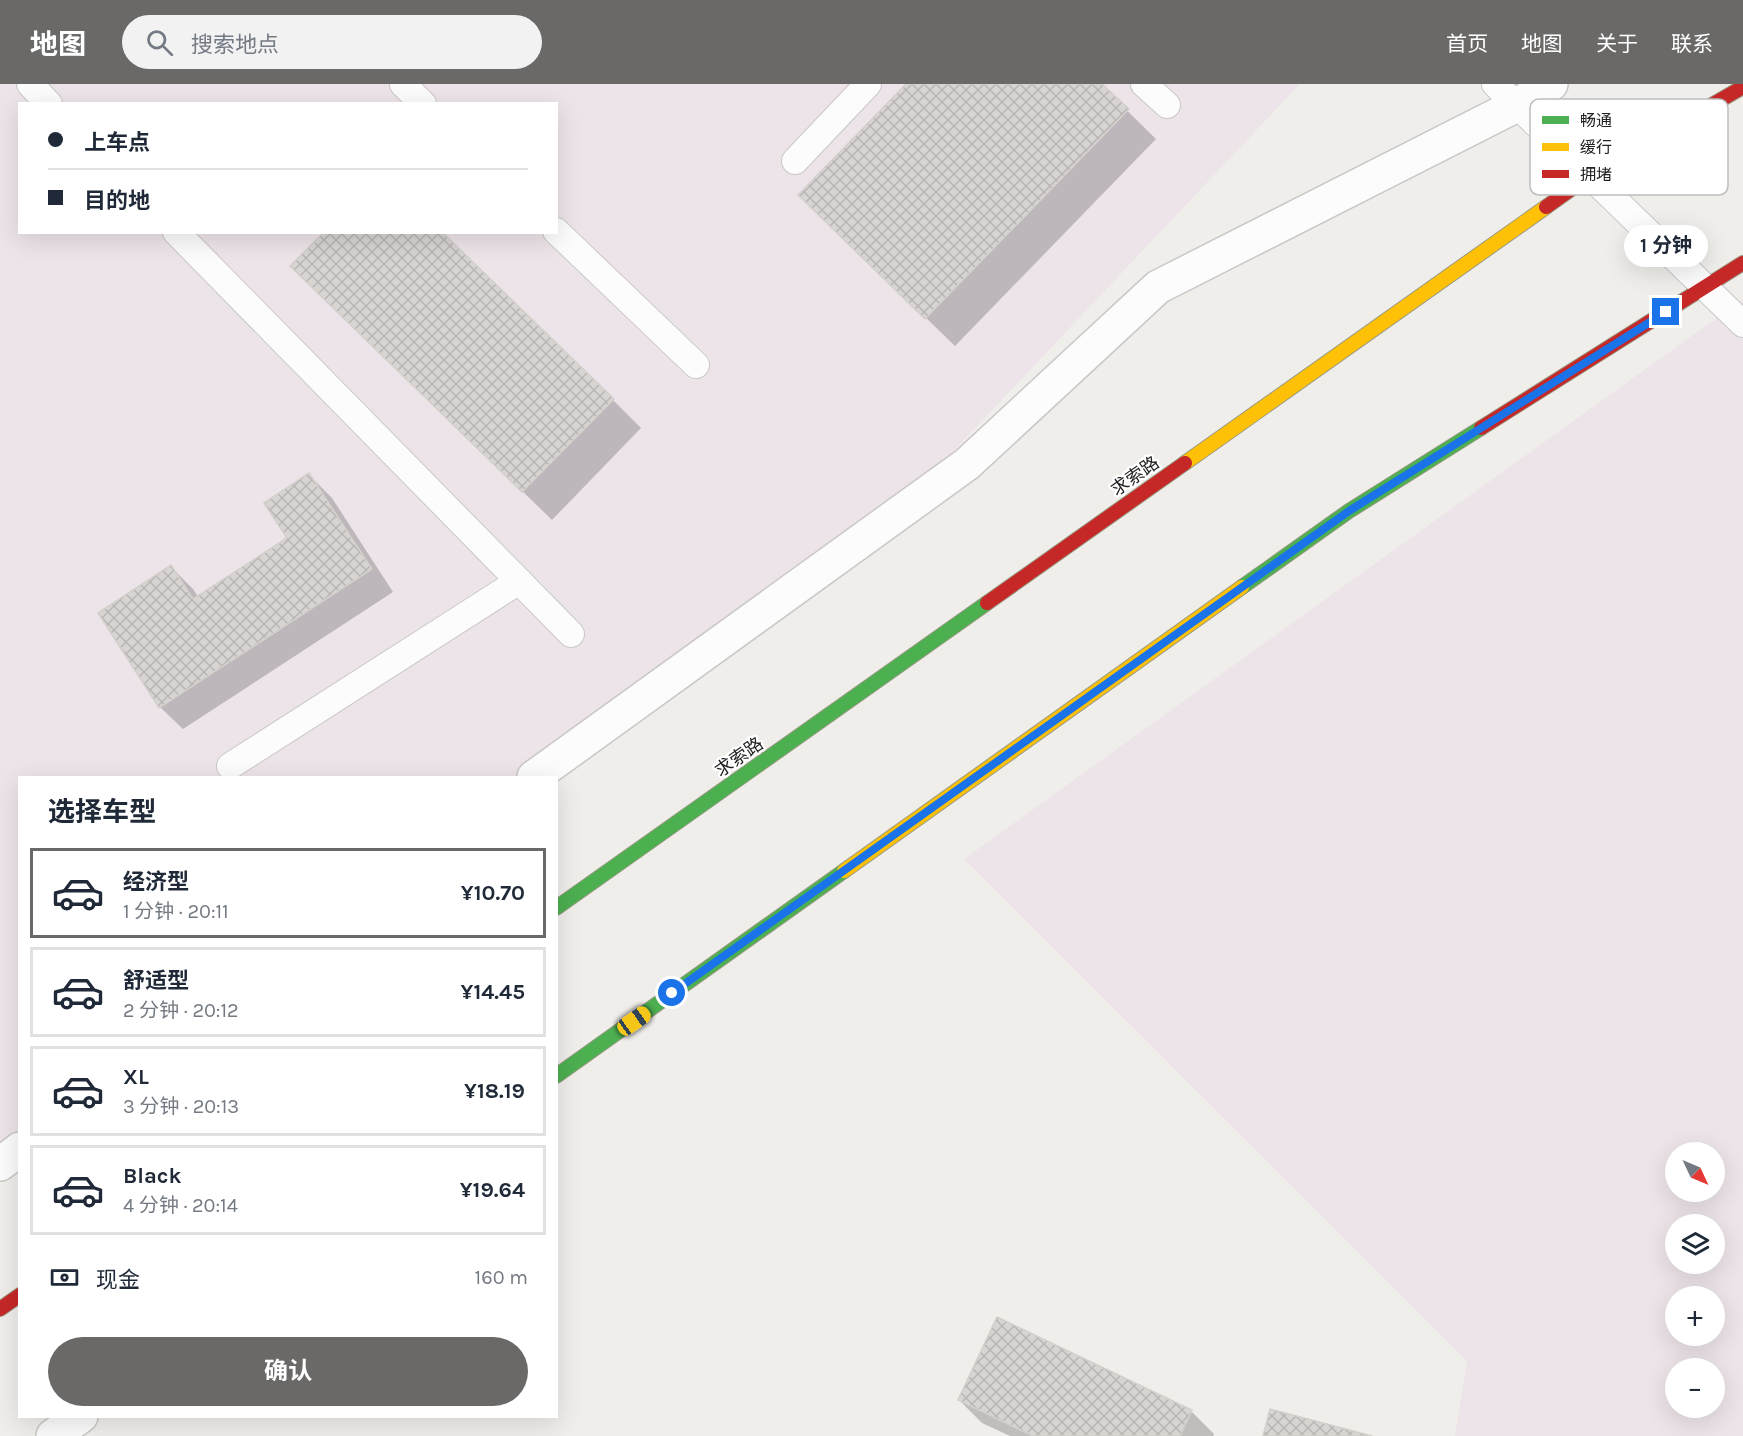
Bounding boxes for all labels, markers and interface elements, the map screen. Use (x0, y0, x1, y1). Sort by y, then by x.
search box (122, 15, 542, 69)
icon: search (143, 26, 176, 59)
text: 地图 (30, 28, 86, 61)
text: 搜索地点 (191, 32, 279, 58)
text: 首页 (1446, 32, 1488, 56)
text: 地图 (1521, 32, 1563, 56)
text: 关于 (1596, 32, 1638, 56)
text: 联系 (1671, 32, 1713, 56)
legend (1530, 99, 1728, 195)
text: 畅通 (1580, 111, 1612, 130)
text: 上车点 (84, 130, 150, 156)
text: 缓行 (1580, 138, 1612, 157)
text: 拥堵 (1580, 165, 1612, 184)
text: 目的地 (84, 188, 150, 214)
callout: 1 分钟 (1624, 225, 1708, 267)
text: 1 分钟 (1640, 234, 1692, 257)
route end (1652, 298, 1679, 325)
street label: 求索路 (1107, 452, 1163, 500)
street label: 求索路 (711, 733, 767, 781)
text: 选择车型 (48, 796, 156, 828)
icon: car (51, 866, 105, 920)
text: 经济型 (123, 869, 189, 895)
text: ¥10.70 (461, 880, 525, 906)
text: 1 分钟 · 20:11 (123, 900, 229, 923)
icon: car (51, 965, 105, 1019)
text: 舒适型 (123, 968, 189, 994)
text: ¥14.45 (461, 979, 525, 1005)
route start (658, 979, 685, 1006)
text: 2 分钟 · 20:12 (123, 999, 239, 1022)
car (614, 1003, 654, 1039)
icon: car (51, 1064, 105, 1118)
text: XL (123, 1064, 149, 1090)
text: ¥18.19 (464, 1078, 525, 1104)
text: 3 分钟 · 20:13 (123, 1095, 239, 1118)
north arrow (1665, 1142, 1725, 1202)
map controls (1665, 1142, 1725, 1418)
icon: car (51, 1163, 105, 1217)
text: Black (123, 1163, 182, 1189)
text: ¥19.64 (460, 1177, 525, 1203)
text: 4 分钟 · 20:14 (123, 1194, 238, 1217)
button: layers (1665, 1214, 1725, 1274)
icon: cash (48, 1261, 81, 1294)
text: 160 m (475, 1266, 528, 1289)
text: 现金 (96, 1267, 140, 1293)
button: + (1665, 1286, 1725, 1346)
button: 确认 (48, 1337, 528, 1406)
button: − (1665, 1358, 1725, 1418)

